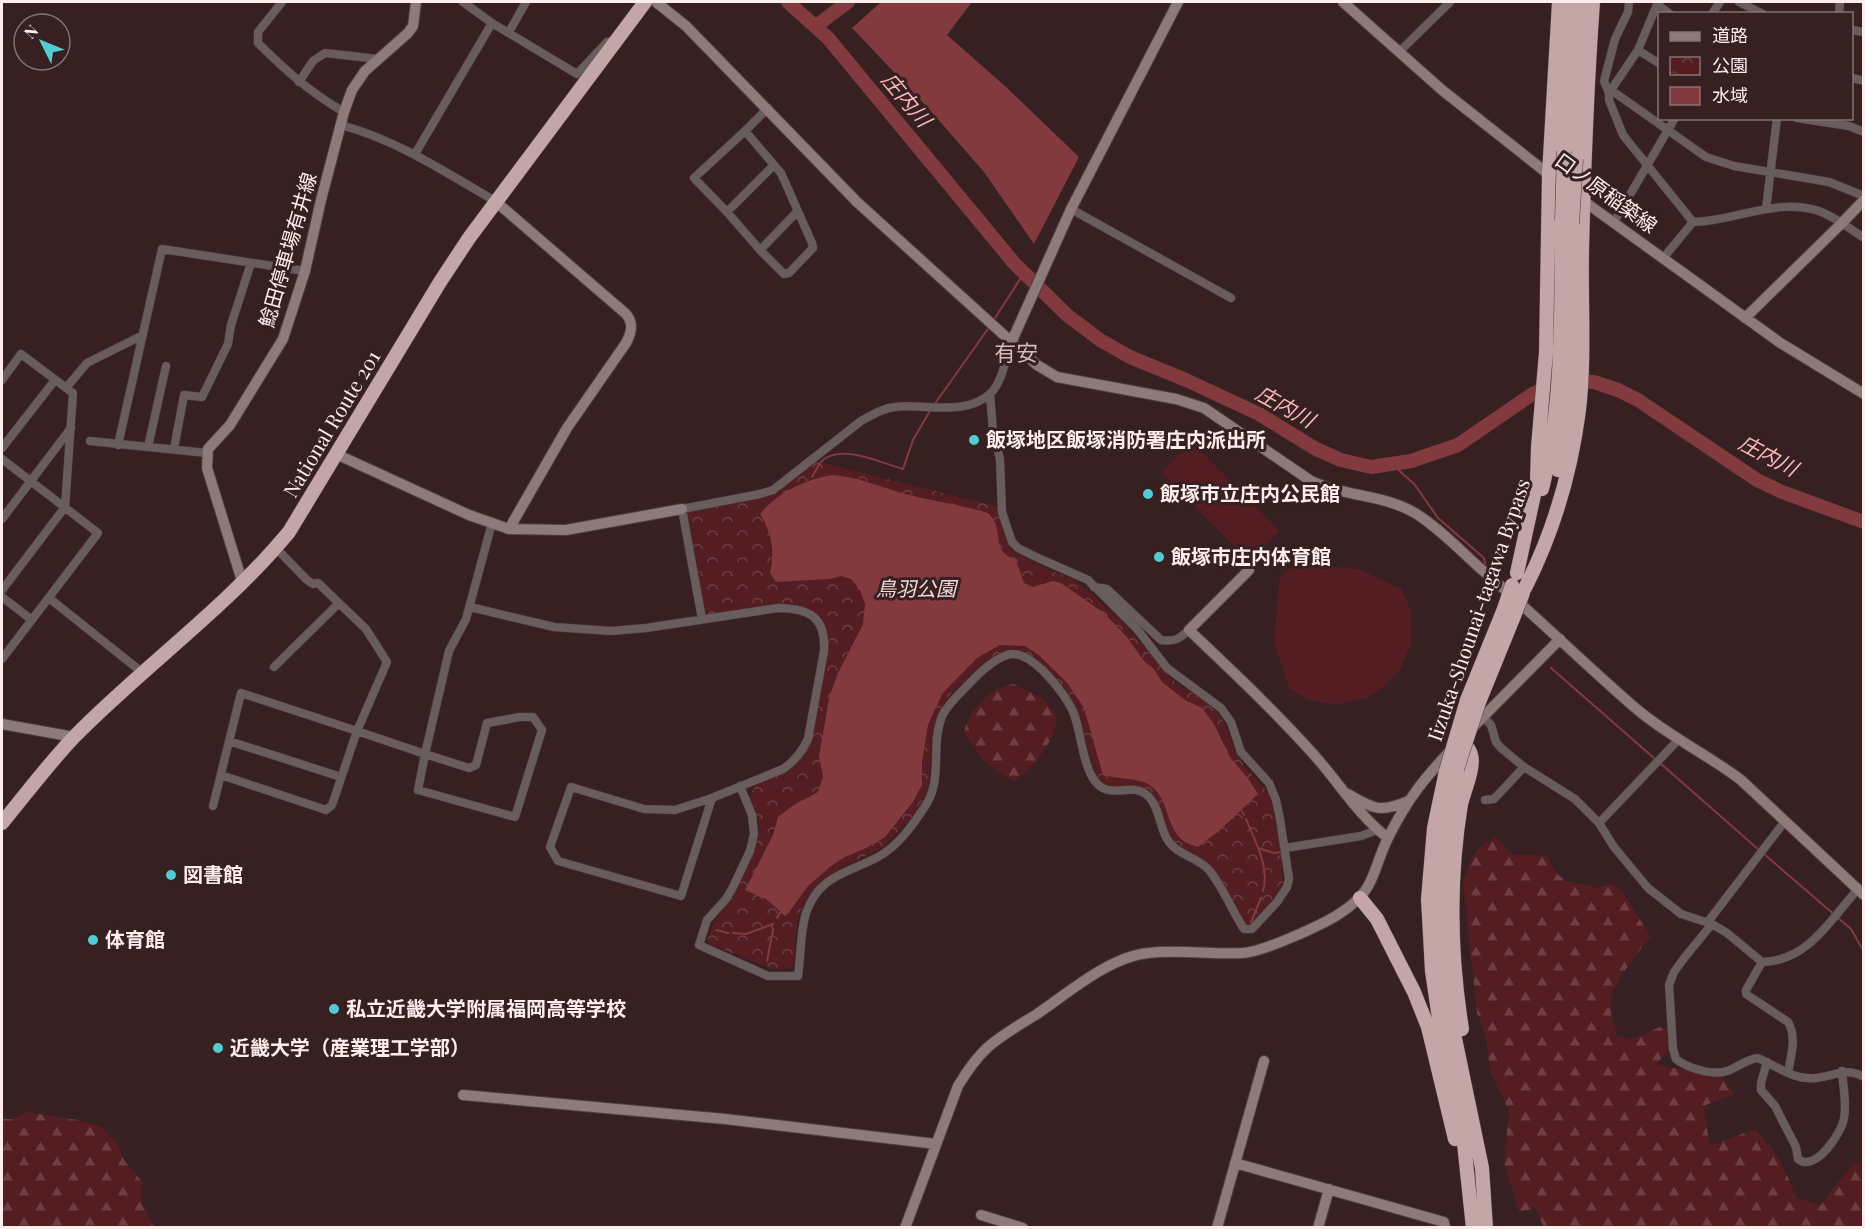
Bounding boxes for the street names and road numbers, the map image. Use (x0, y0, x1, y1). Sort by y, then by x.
street label: 口ノ原稲築線 (1550, 146, 1663, 238)
street label: 鯰田停車場有井線 (252, 169, 322, 330)
street label: National Route 201 (276, 345, 385, 502)
street label: Iizuka-Shounai-tagawa Bypass (1420, 475, 1535, 744)

